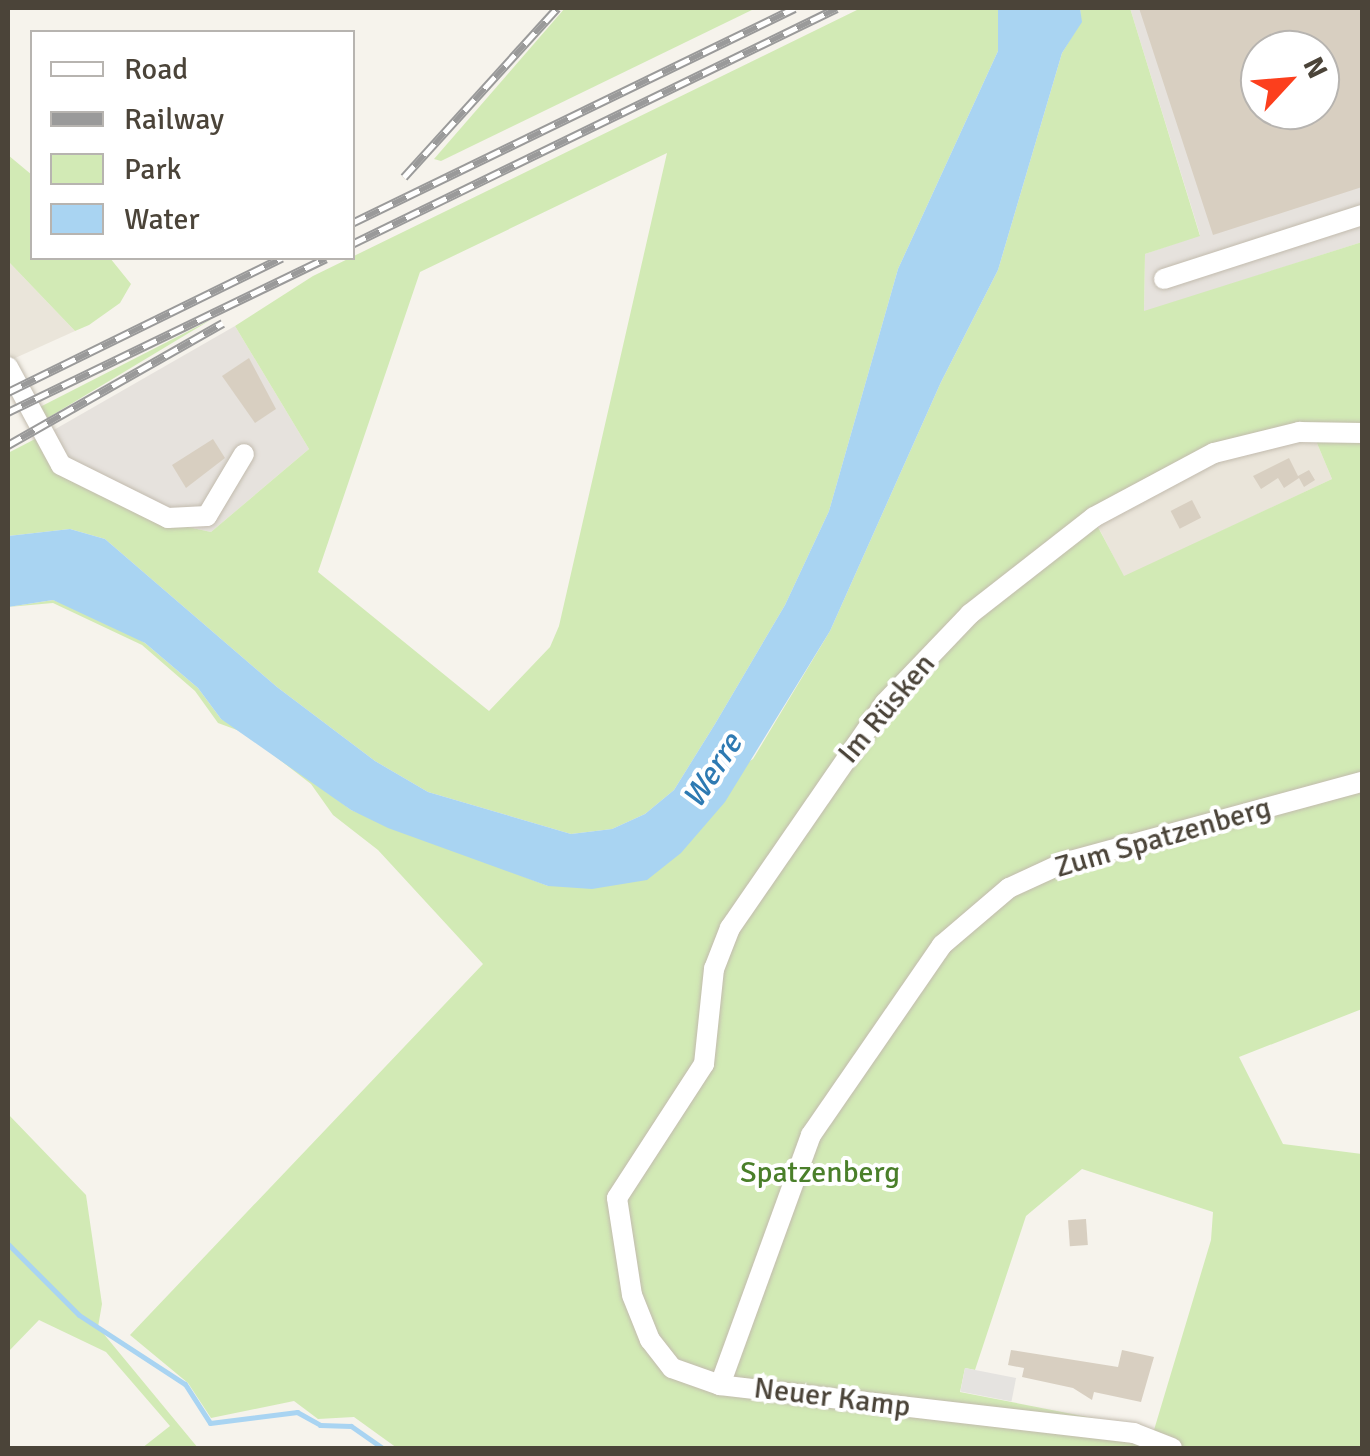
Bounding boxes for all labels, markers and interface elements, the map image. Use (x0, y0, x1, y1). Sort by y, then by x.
legend (30, 30, 355, 260)
north arrow (1240, 30, 1340, 130)
text: Road (124, 51, 188, 88)
text: N (1296, 52, 1335, 84)
text: Railway (124, 101, 224, 138)
text: Park (124, 151, 182, 188)
text: Water (124, 201, 200, 238)
street label: Im Rüsken (831, 647, 943, 771)
water label: Werre (675, 727, 751, 815)
street label: Zum Spatzenberg (1051, 790, 1275, 886)
park label: Spatzenberg (740, 1155, 900, 1191)
street label: Neuer Kamp (752, 1371, 912, 1425)

